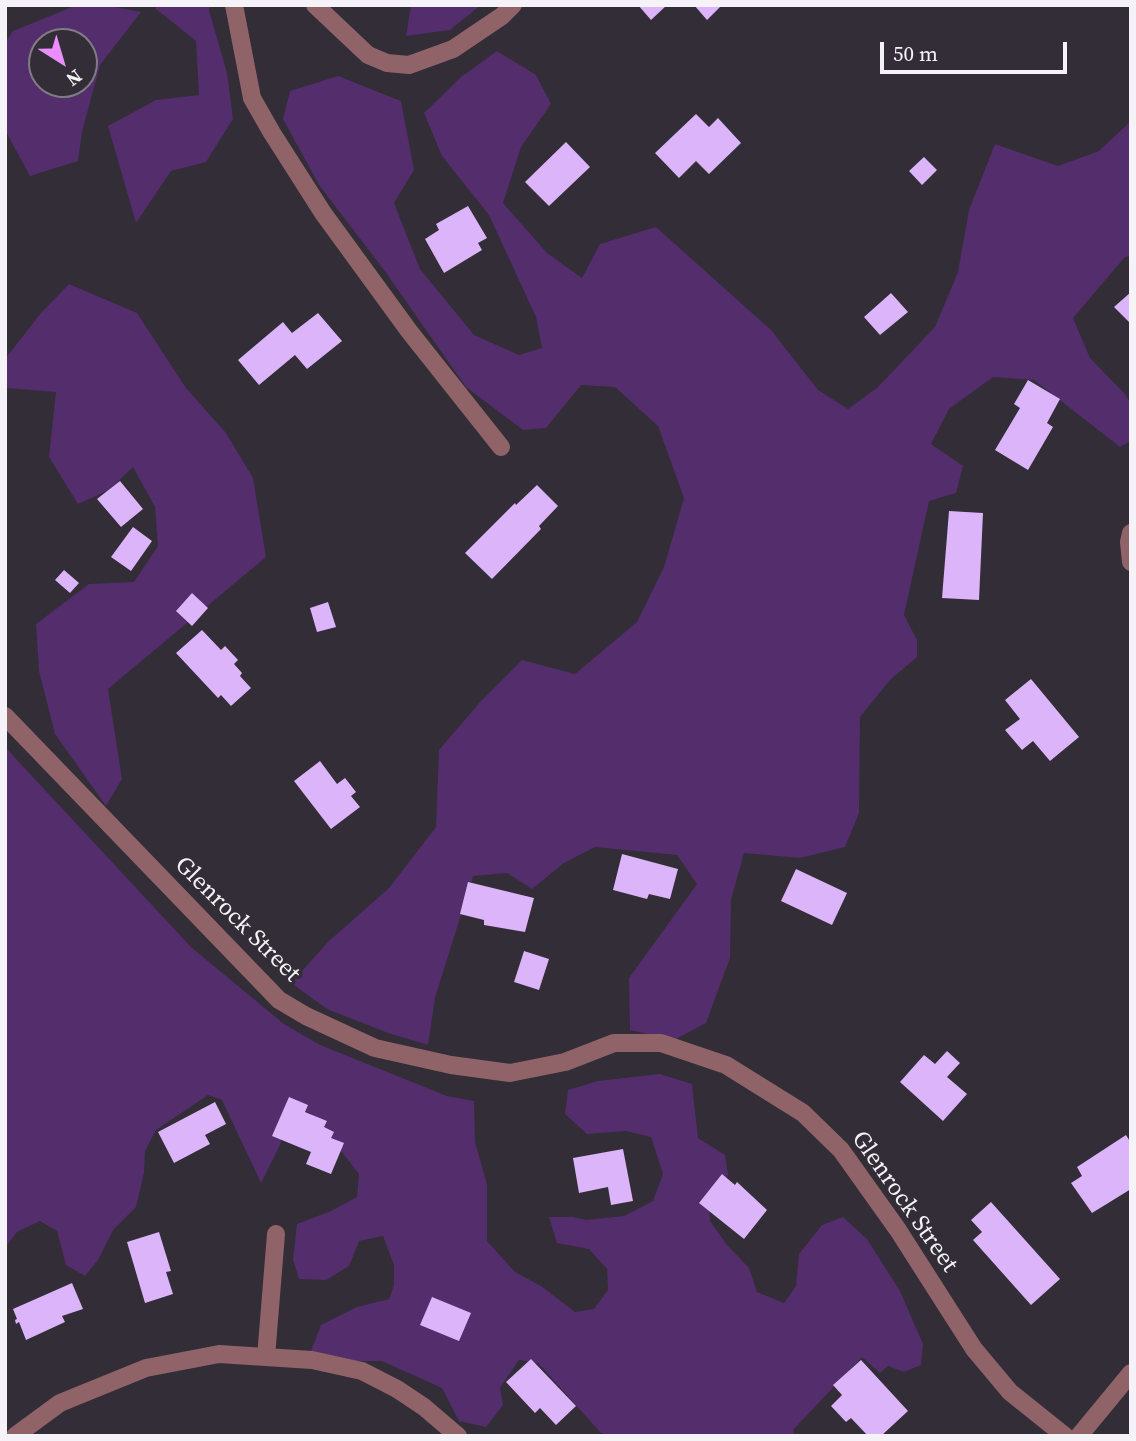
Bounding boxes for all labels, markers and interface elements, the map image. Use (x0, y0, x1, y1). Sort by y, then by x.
north arrow (28, 28, 98, 98)
scale bar (884, 28, 1071, 72)
text: 50 m (893, 39, 938, 68)
text: N (61, 64, 88, 93)
street label: Glenrock Street (168, 851, 306, 989)
street label: Glenrock Street (845, 1126, 963, 1278)

